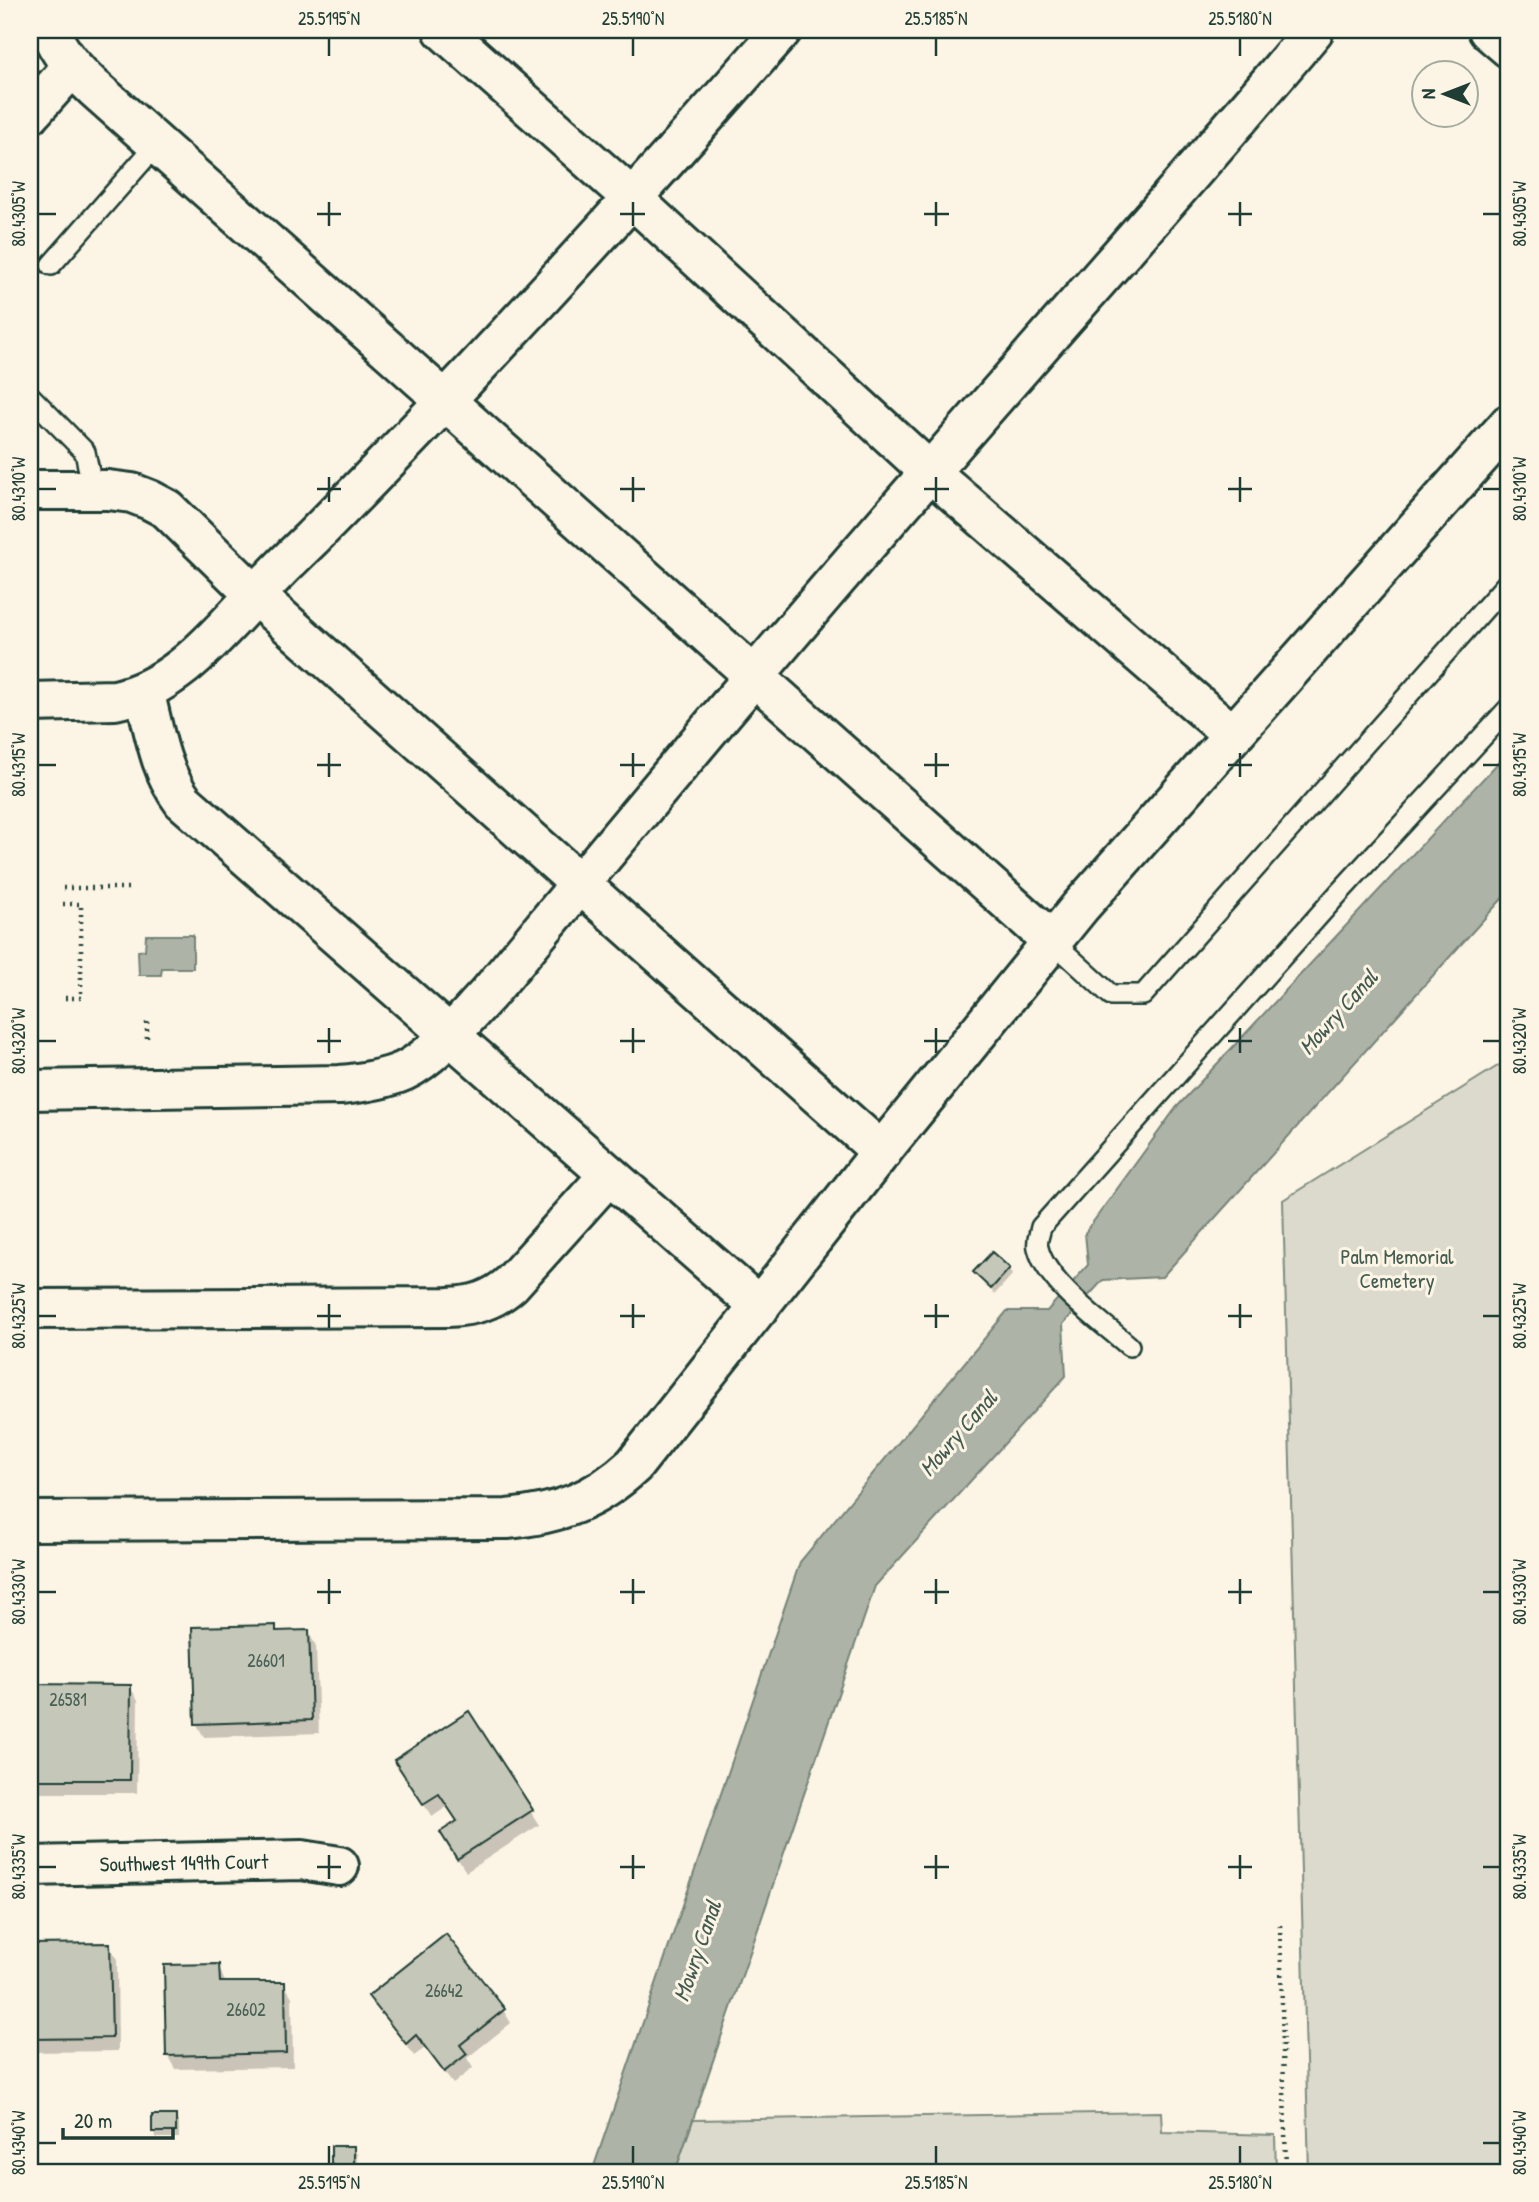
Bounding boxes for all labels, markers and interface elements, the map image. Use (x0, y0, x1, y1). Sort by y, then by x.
text: 25.5195°N (298, 6, 360, 31)
text: 25.5190°N (602, 6, 664, 31)
text: 25.5185°N (904, 6, 968, 31)
text: 25.5180°N (1208, 6, 1272, 31)
north arrow (1410, 60, 1480, 130)
text: N (1415, 89, 1441, 99)
text: 80.4305°W (6, 181, 31, 247)
text: 80.4305°W (1507, 181, 1532, 247)
text: 80.4310°W (6, 457, 31, 521)
text: 80.4310°W (1507, 457, 1532, 521)
text: 80.4315°W (6, 733, 31, 797)
text: 80.4315°W (1507, 733, 1532, 797)
water label: Mowry Canal (1291, 962, 1385, 1062)
text: 80.4320°W (6, 1008, 31, 1074)
text: 80.4320°W (1507, 1008, 1532, 1074)
park label: Palm Memorial Cemetery (1340, 1242, 1454, 1295)
text: 80.4325°W (6, 1283, 31, 1349)
text: 80.4325°W (1507, 1283, 1532, 1349)
water label: Mowry Canal (912, 1382, 1005, 1483)
text: 80.4330°W (6, 1559, 31, 1625)
text: 80.4330°W (1507, 1559, 1532, 1625)
house number: 26601 (247, 1648, 285, 1673)
house number: 26581 (49, 1687, 87, 1712)
text: 80.4335°W (6, 1834, 31, 1900)
text: 80.4335°W (1507, 1834, 1532, 1900)
street label: Southwest 149th Court (99, 1847, 269, 1878)
water label: Mowry Canal (665, 1896, 729, 2006)
house number: 26642 (425, 1978, 464, 2003)
house number: 26602 (226, 1997, 266, 2022)
scale bar (63, 2097, 173, 2141)
text: 20 m (74, 2106, 112, 2135)
text: 80.4340°W (6, 2111, 31, 2175)
text: 80.4340°W (1507, 2111, 1532, 2175)
text: 25.5195°N (298, 2170, 360, 2195)
text: 25.5190°N (602, 2170, 664, 2195)
text: 25.5185°N (904, 2170, 968, 2195)
text: 25.5180°N (1208, 2170, 1272, 2195)

